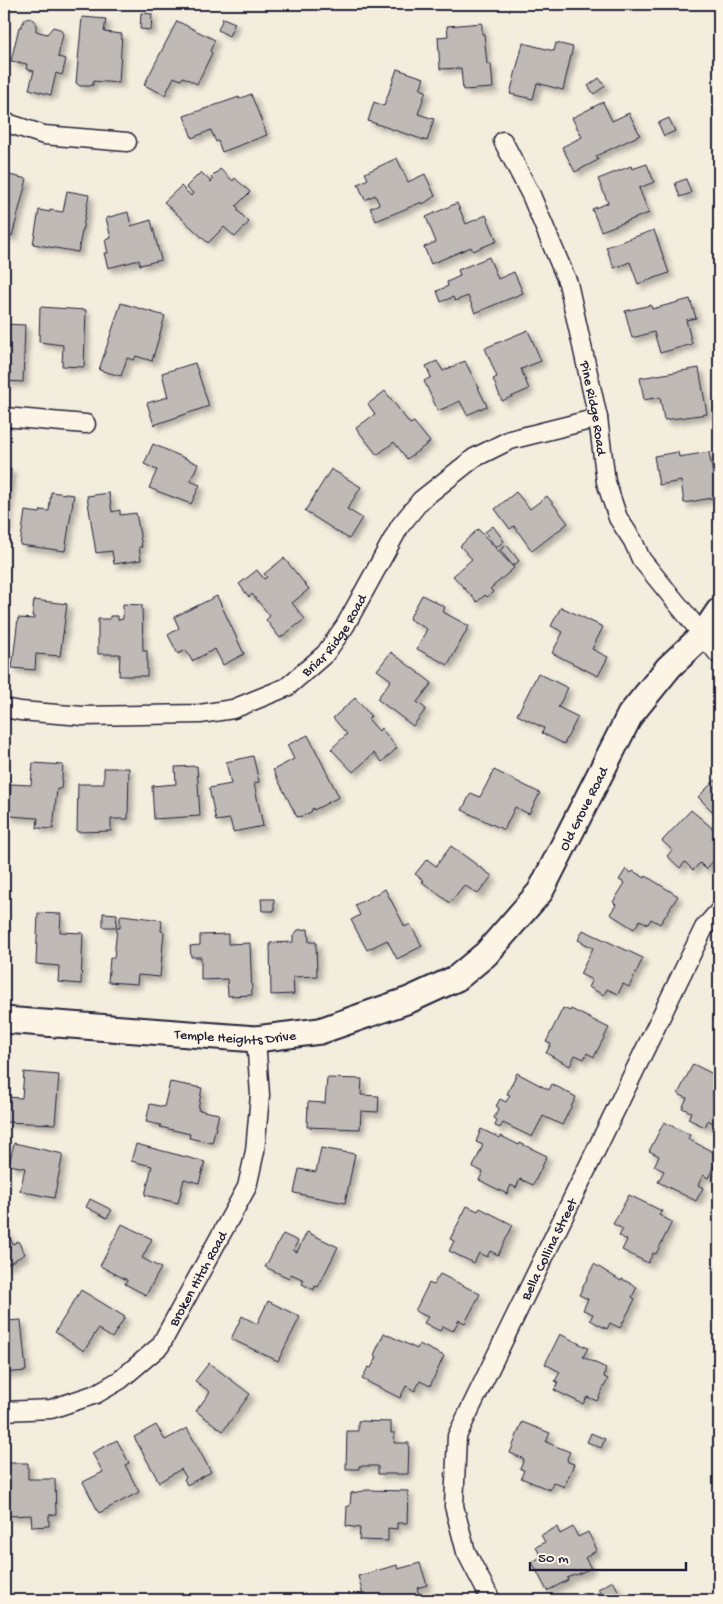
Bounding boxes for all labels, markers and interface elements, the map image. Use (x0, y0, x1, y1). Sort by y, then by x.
street label: Pine Ridge Road (574, 359, 609, 458)
street label: Briar Ridge Road (298, 590, 373, 682)
street label: Old Grove Road (556, 763, 614, 854)
street label: Temple Heights Drive (173, 1027, 298, 1050)
street label: Bella Collina Street (518, 1195, 583, 1304)
street label: Broken Hitch Road (166, 1227, 233, 1331)
scale bar (530, 1539, 687, 1571)
text: 50 m (538, 1550, 569, 1568)

